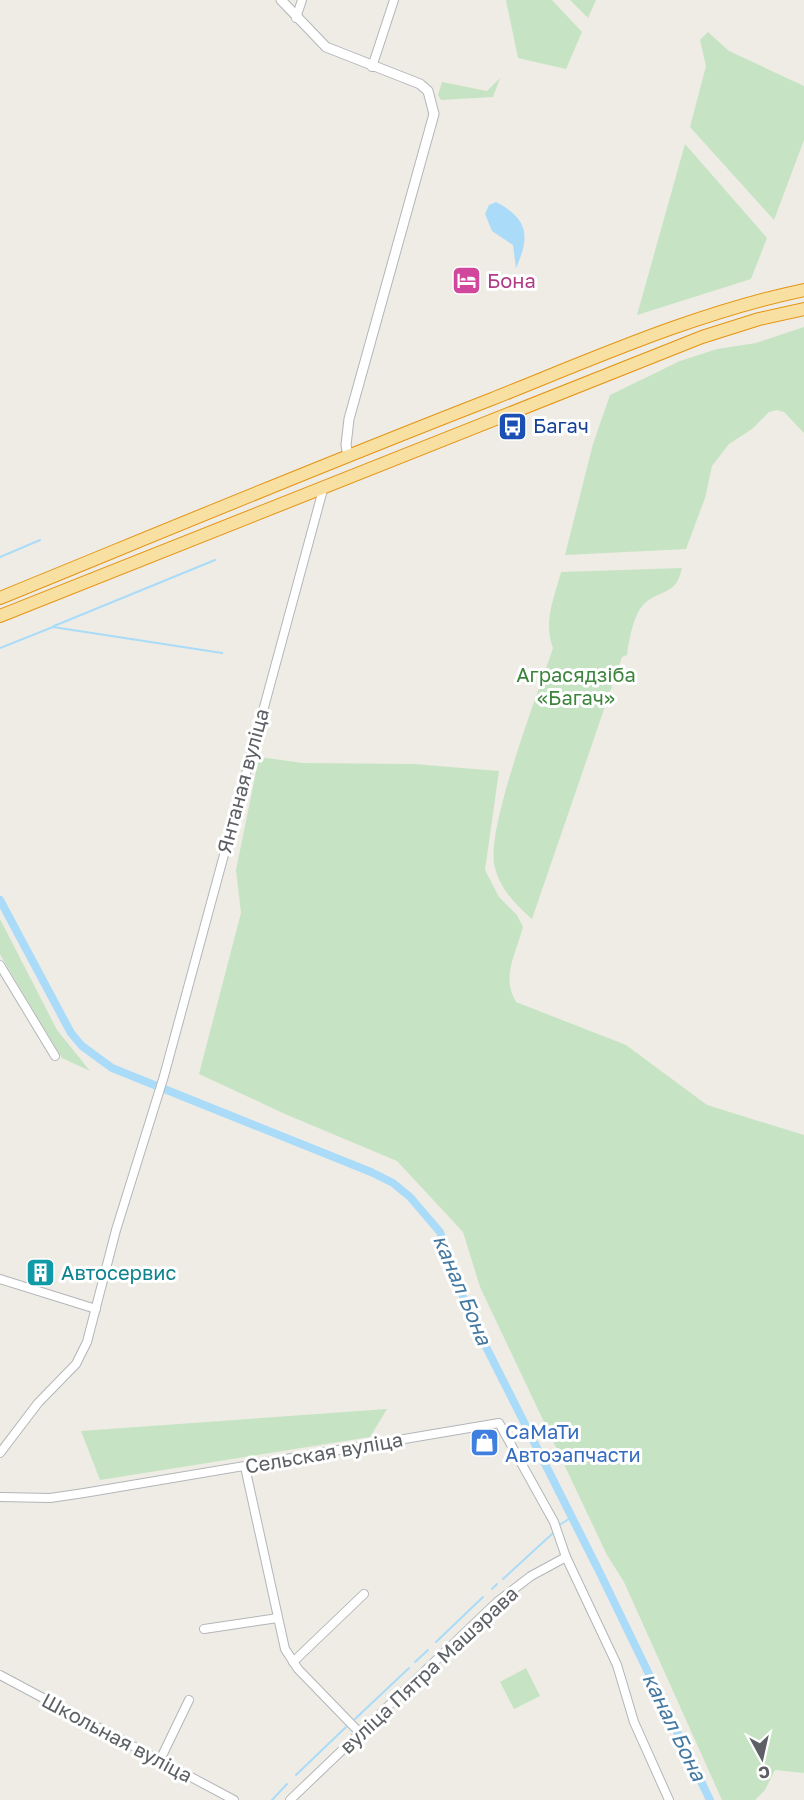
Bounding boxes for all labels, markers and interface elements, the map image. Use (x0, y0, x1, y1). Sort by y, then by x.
hotel icon: Бона (450, 265, 482, 297)
place label: Бона (487, 268, 536, 292)
bus stop icon: Багач (496, 410, 528, 442)
place label: Багач (533, 413, 589, 437)
park label: Аграсядзіба «Багач» (516, 662, 636, 709)
street label: Янтаная вуліца (211, 706, 273, 856)
water label: канал Бона (428, 1231, 498, 1350)
building icon: Автосервис (24, 1257, 56, 1289)
place label: Автосервис (61, 1260, 176, 1284)
place label: СаМаТи Автоэапчасти (505, 1419, 641, 1466)
street label: Сельская вуліца (243, 1426, 405, 1478)
shop icon: СаМаТи Автоэапчасти (468, 1427, 500, 1459)
street label: вуліца Пятра Машэрава (334, 1581, 522, 1758)
water label: канал Бона (638, 1668, 713, 1786)
street label: Школьная вуліца (38, 1687, 197, 1787)
north arrow (732, 1728, 792, 1788)
text: С (757, 1762, 771, 1784)

